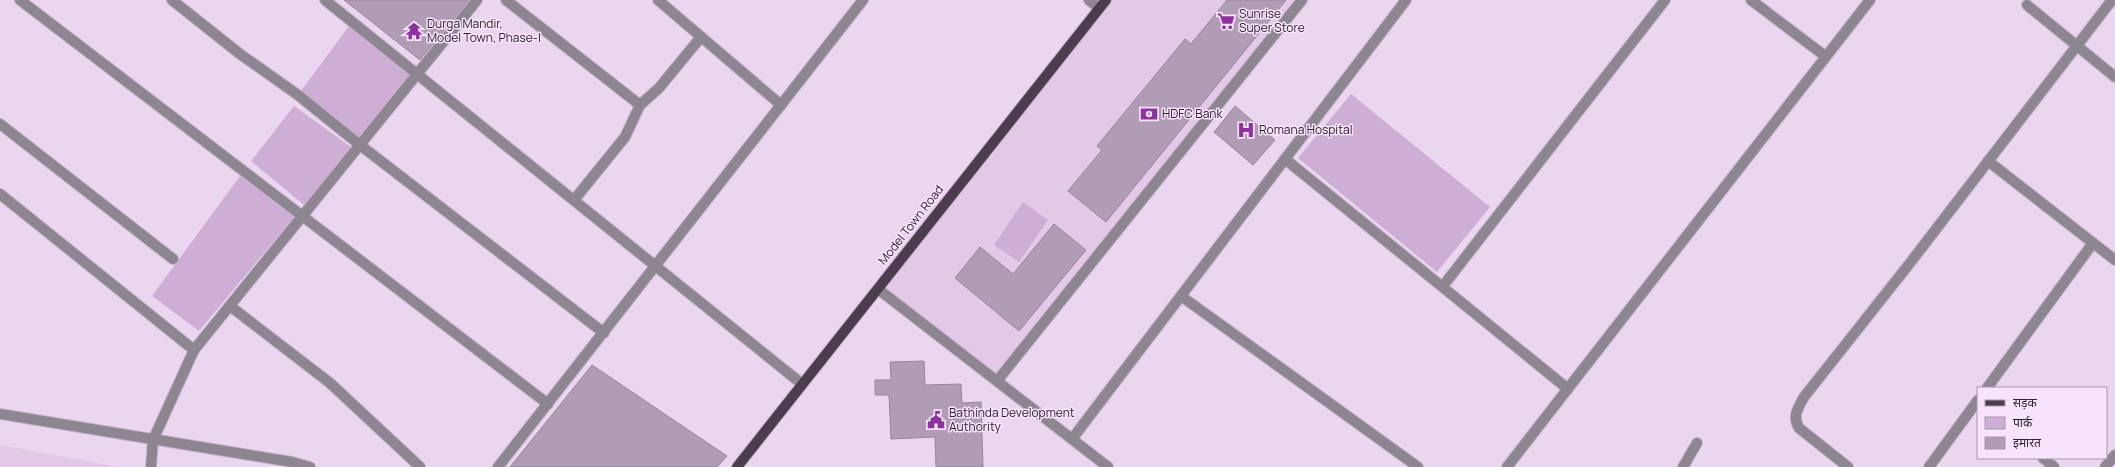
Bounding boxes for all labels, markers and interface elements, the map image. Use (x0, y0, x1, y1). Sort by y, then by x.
place label: Sunrise Super Store (1239, 5, 1305, 36)
supermarket icon: Sunrise Super Store (1216, 11, 1236, 31)
place label: Durga Mandir, Model Town, Phase-I (427, 15, 541, 46)
temple icon: Durga Mandir, Model Town, Phase-I (404, 21, 424, 41)
bank icon: HDFC Bank (1139, 104, 1159, 124)
place label: HDFC Bank (1162, 105, 1223, 122)
hospital icon: Romana Hospital (1236, 120, 1256, 140)
place label: Romana Hospital (1259, 121, 1352, 138)
street label: Model Town Road (874, 181, 947, 268)
legend (1977, 387, 2107, 459)
text: सड़क (2013, 394, 2038, 411)
place label: Bathinda Development Authority (949, 404, 1075, 435)
public building icon: Bathinda Development Authority (926, 410, 946, 430)
text: पार्क (2013, 414, 2033, 431)
text: इमारत (2013, 434, 2042, 451)

